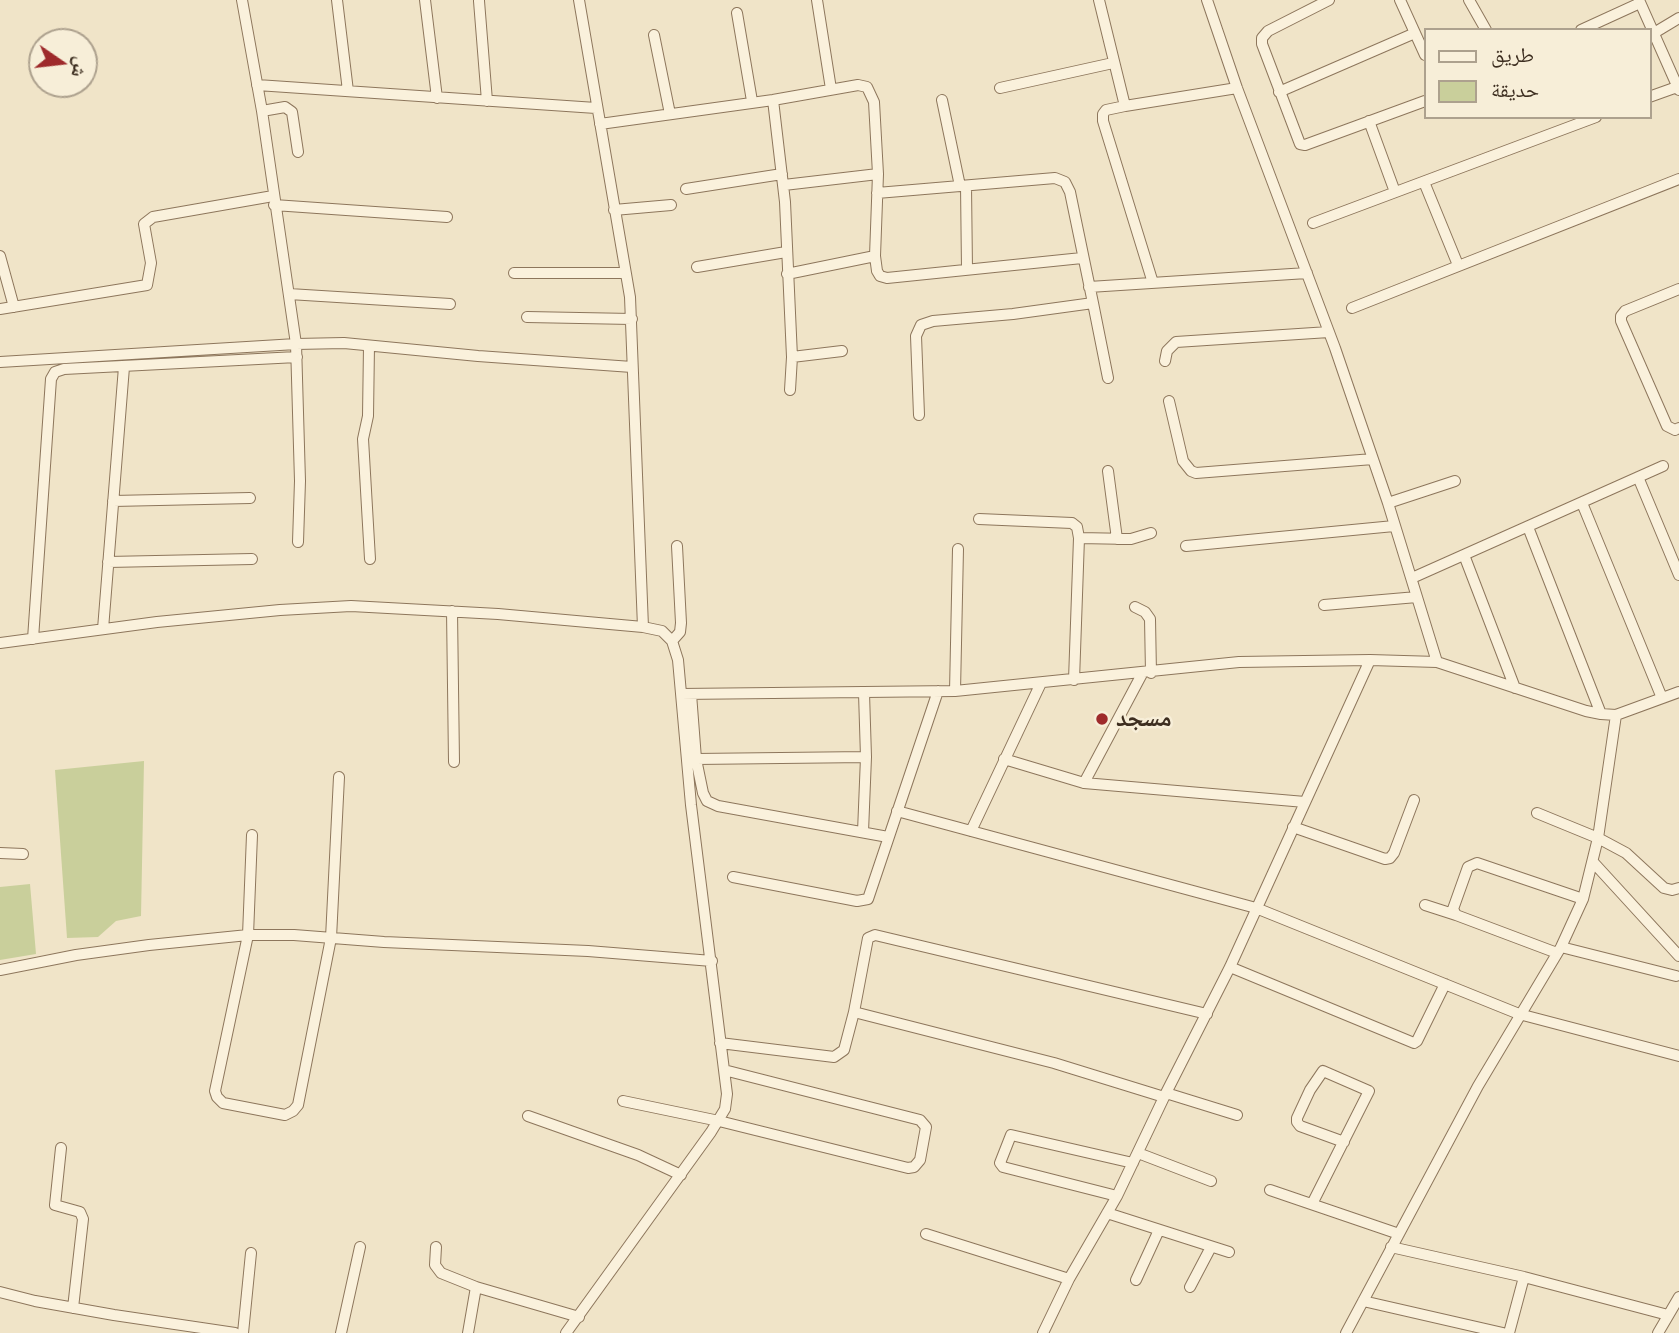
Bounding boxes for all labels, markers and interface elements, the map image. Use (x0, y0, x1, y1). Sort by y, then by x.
north arrow (28, 28, 98, 98)
legend (1424, 28, 1651, 119)
text: طريق (1491, 39, 1534, 67)
text: ش (66, 55, 96, 81)
text: حديقة (1491, 74, 1539, 102)
place label: مسجد (1116, 705, 1171, 733)
marker: مسجد (1094, 711, 1110, 727)

